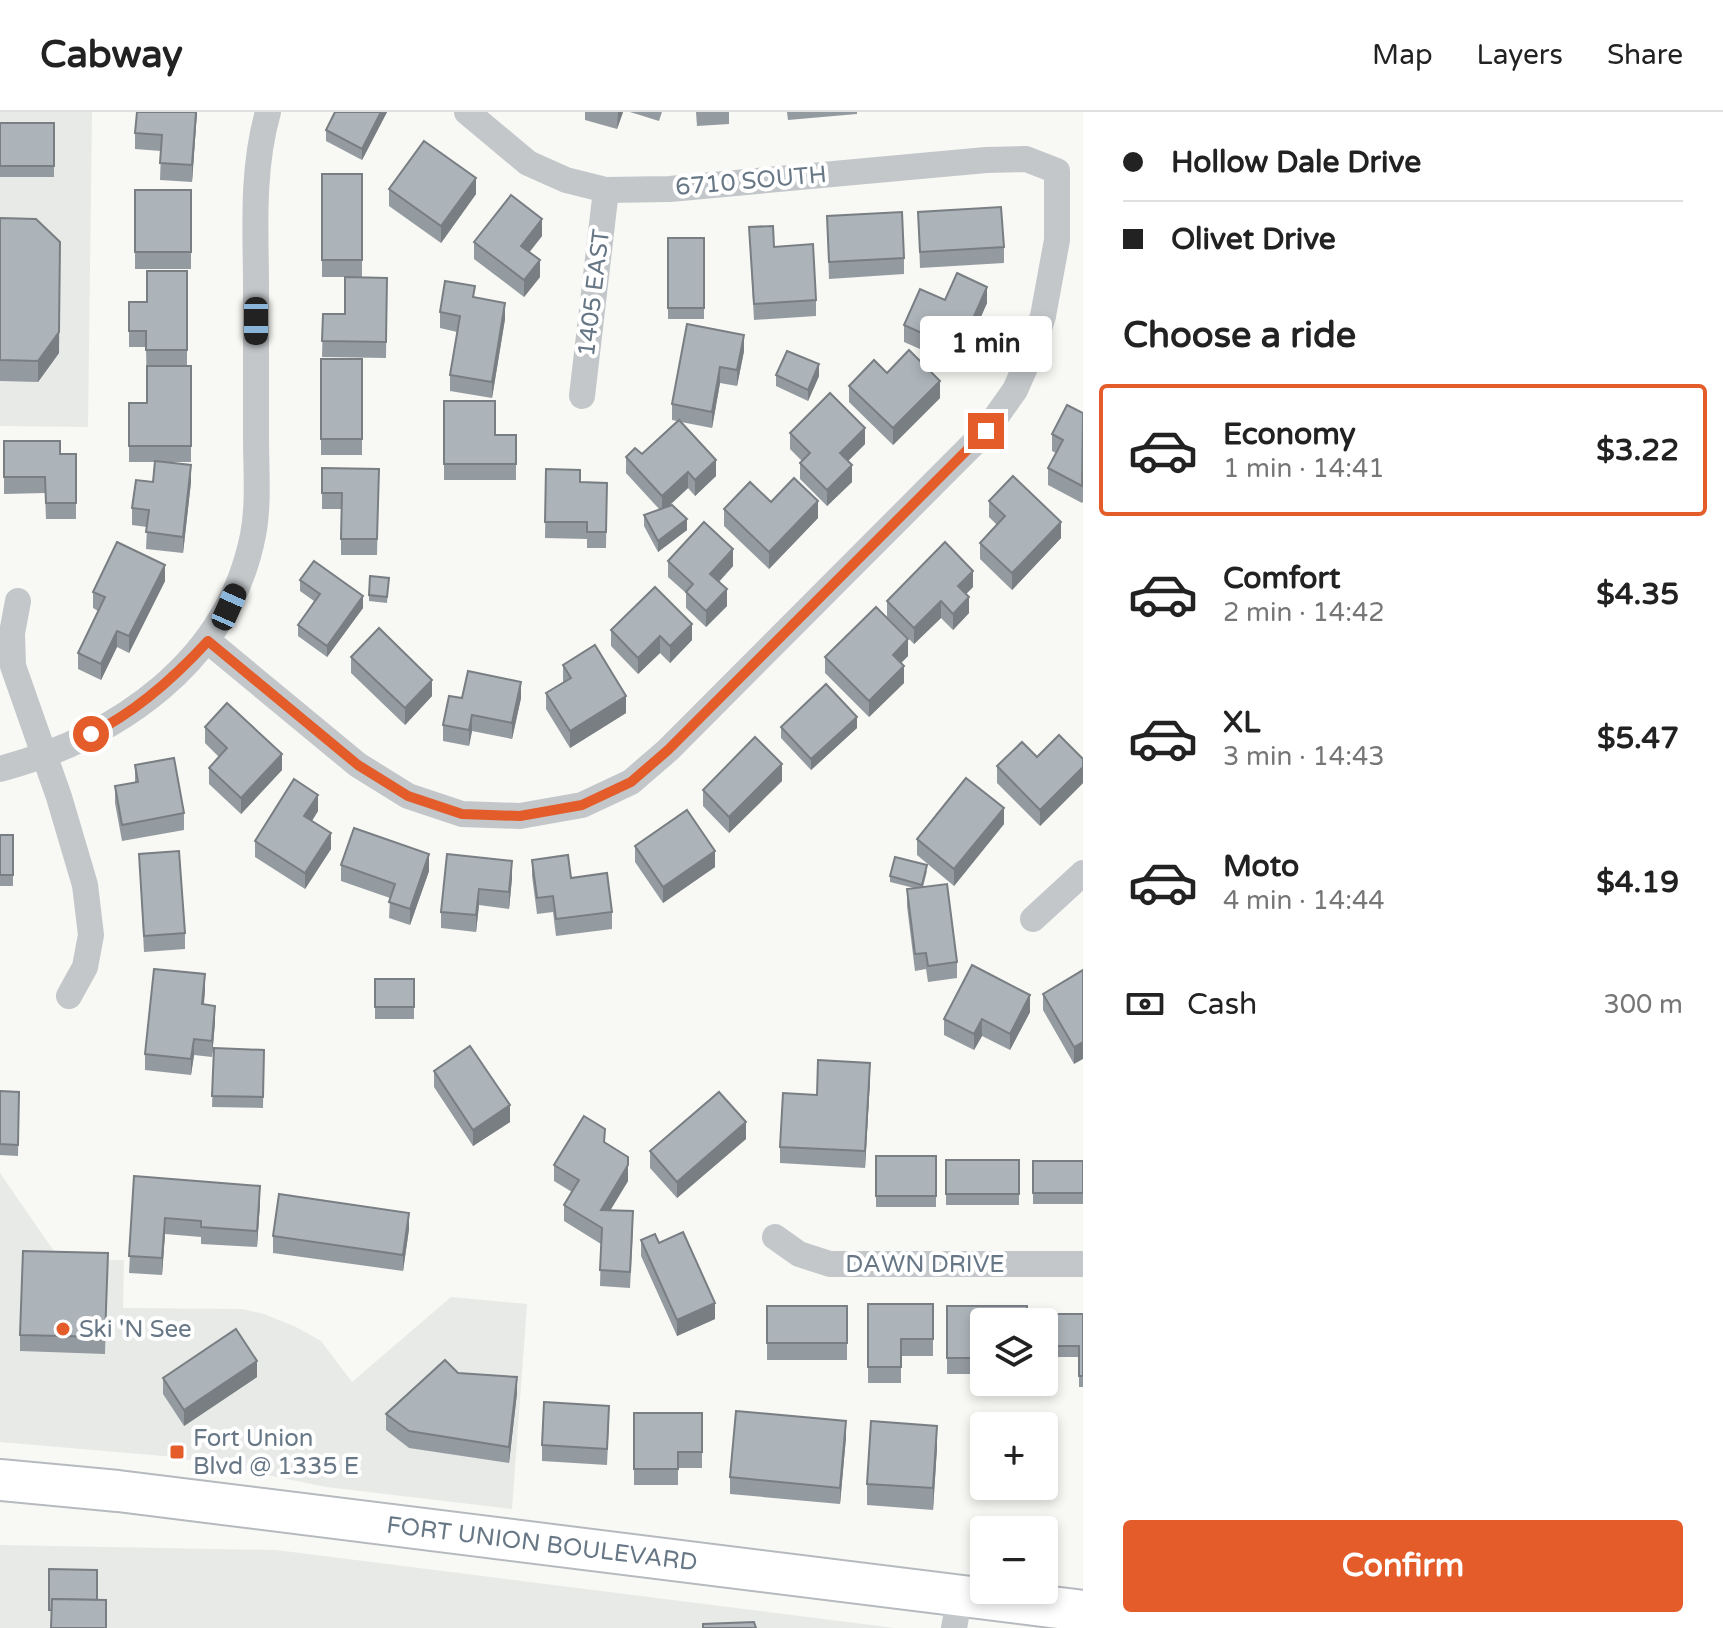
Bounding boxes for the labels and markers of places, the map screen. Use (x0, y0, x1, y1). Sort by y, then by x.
place label: Ski 'N See (79, 1315, 192, 1344)
marker: Ski 'N See (54, 1320, 72, 1338)
place label: Fort Union Blvd @ 1335 E (193, 1424, 359, 1481)
marker: Fort Union Blvd @ 1335 E (168, 1443, 186, 1461)

